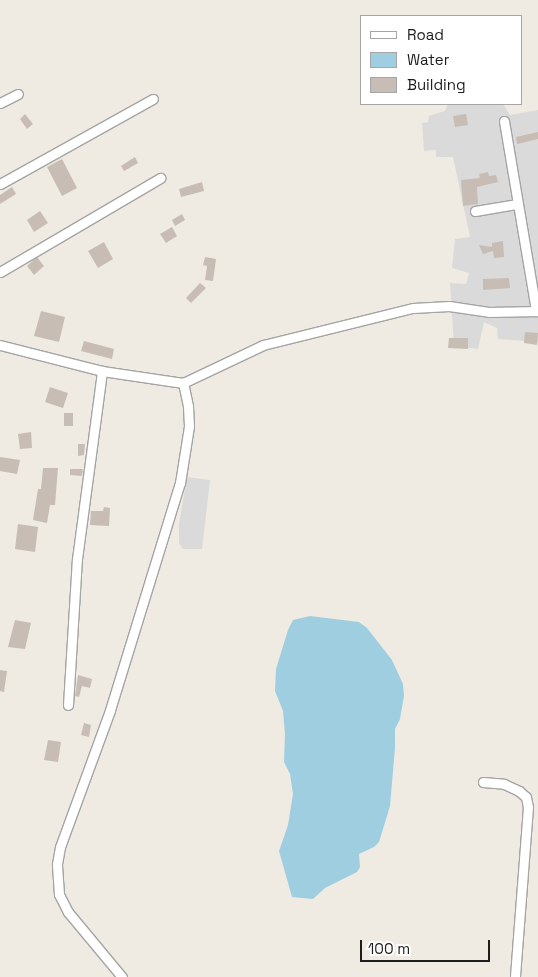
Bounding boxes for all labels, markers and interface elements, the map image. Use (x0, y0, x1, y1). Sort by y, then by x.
legend (360, 15, 523, 105)
text: Road (407, 25, 444, 44)
text: Water (407, 50, 449, 69)
text: Building (407, 75, 466, 94)
scale bar (363, 930, 493, 962)
text: 100 m (368, 939, 410, 958)

